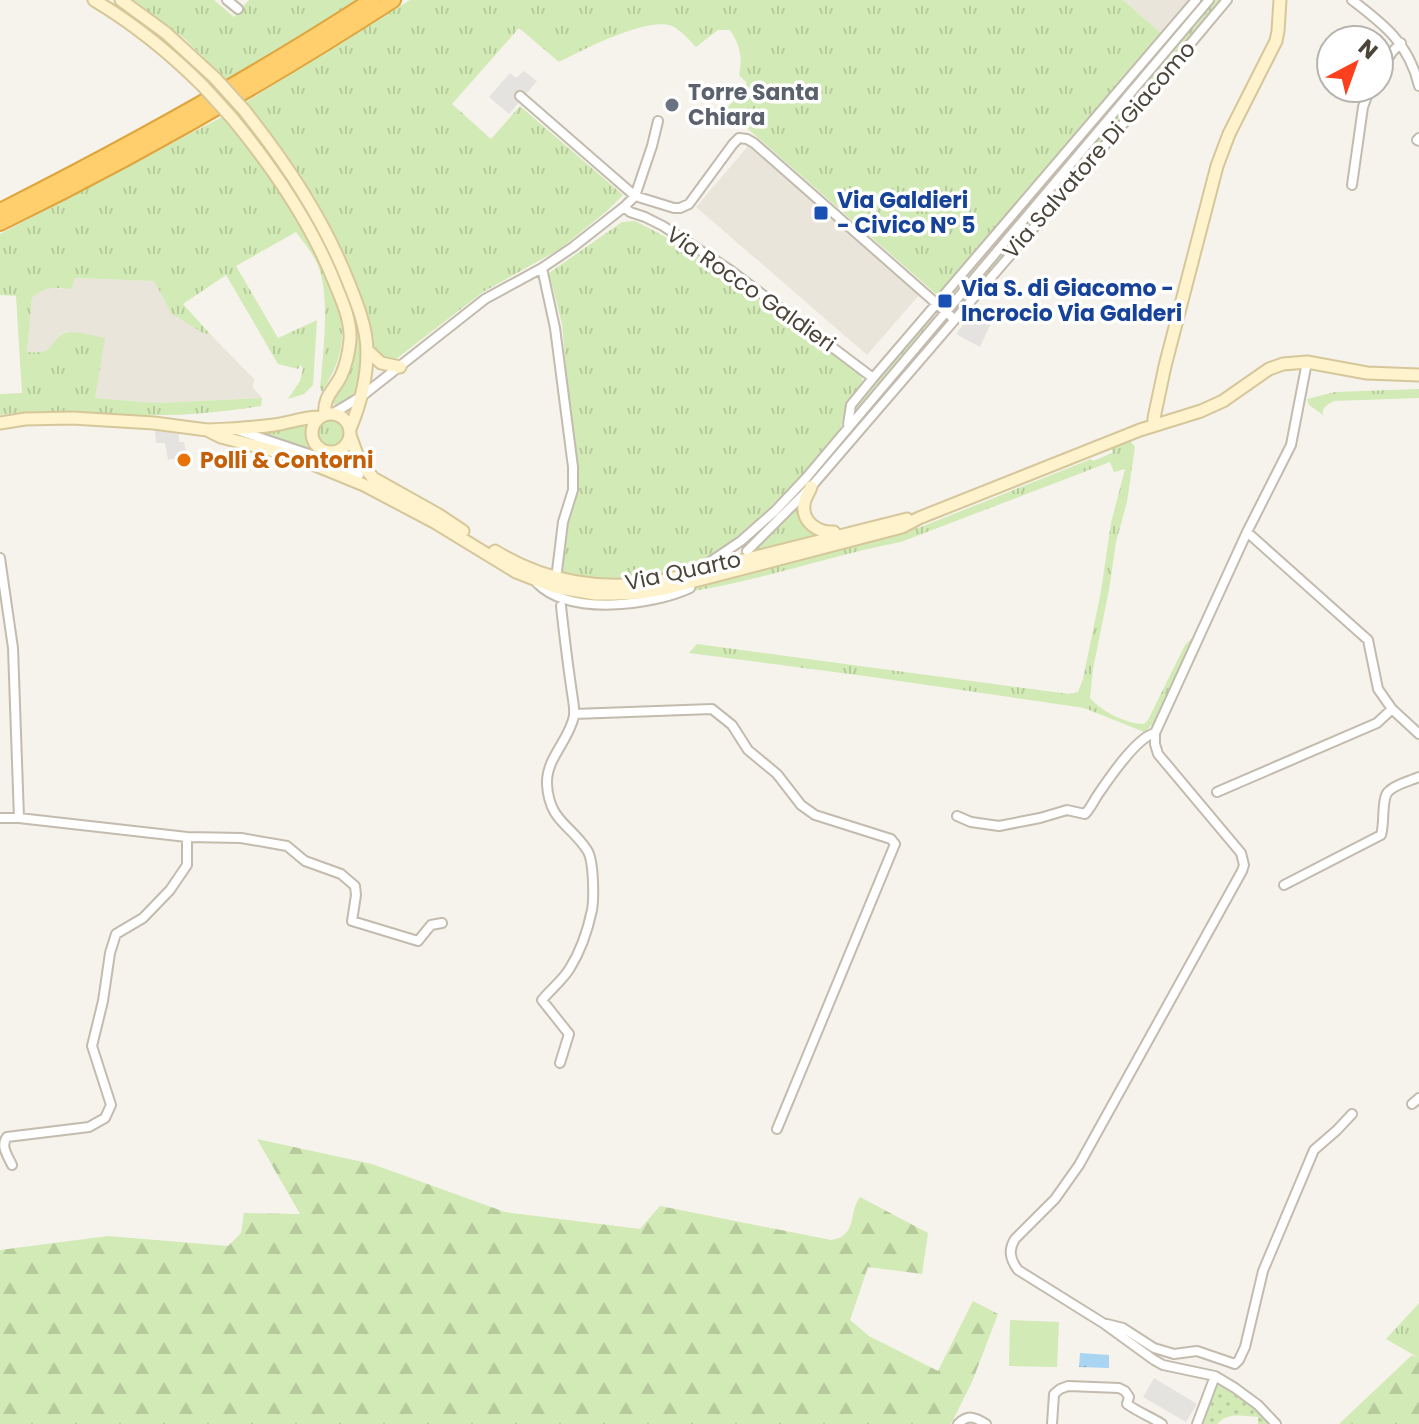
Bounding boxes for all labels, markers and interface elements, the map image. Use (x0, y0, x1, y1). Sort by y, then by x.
north arrow (1315, 24, 1395, 104)
text: N (1351, 32, 1384, 66)
street label: Via Salvatore Di Giacomo (996, 34, 1202, 266)
place label: Torre Santa Chiara (688, 77, 819, 133)
marker: Torre Santa Chiara (663, 96, 681, 114)
place label: Via Galdieri - Civico N° 5 (837, 185, 976, 241)
marker: Via Galdieri - Civico N° 5 (812, 204, 830, 222)
street label: Via Rocco Galdieri (660, 219, 842, 359)
place label: Via S. di Giacomo - Incrocio Via Galderi (961, 273, 1182, 329)
marker: Via S. di Giacomo - Incrocio Via Galderi (936, 292, 954, 310)
place label: Polli & Contorni (200, 445, 373, 476)
marker: Polli & Contorni (175, 451, 193, 469)
street label: Via Quarto (622, 544, 744, 598)

